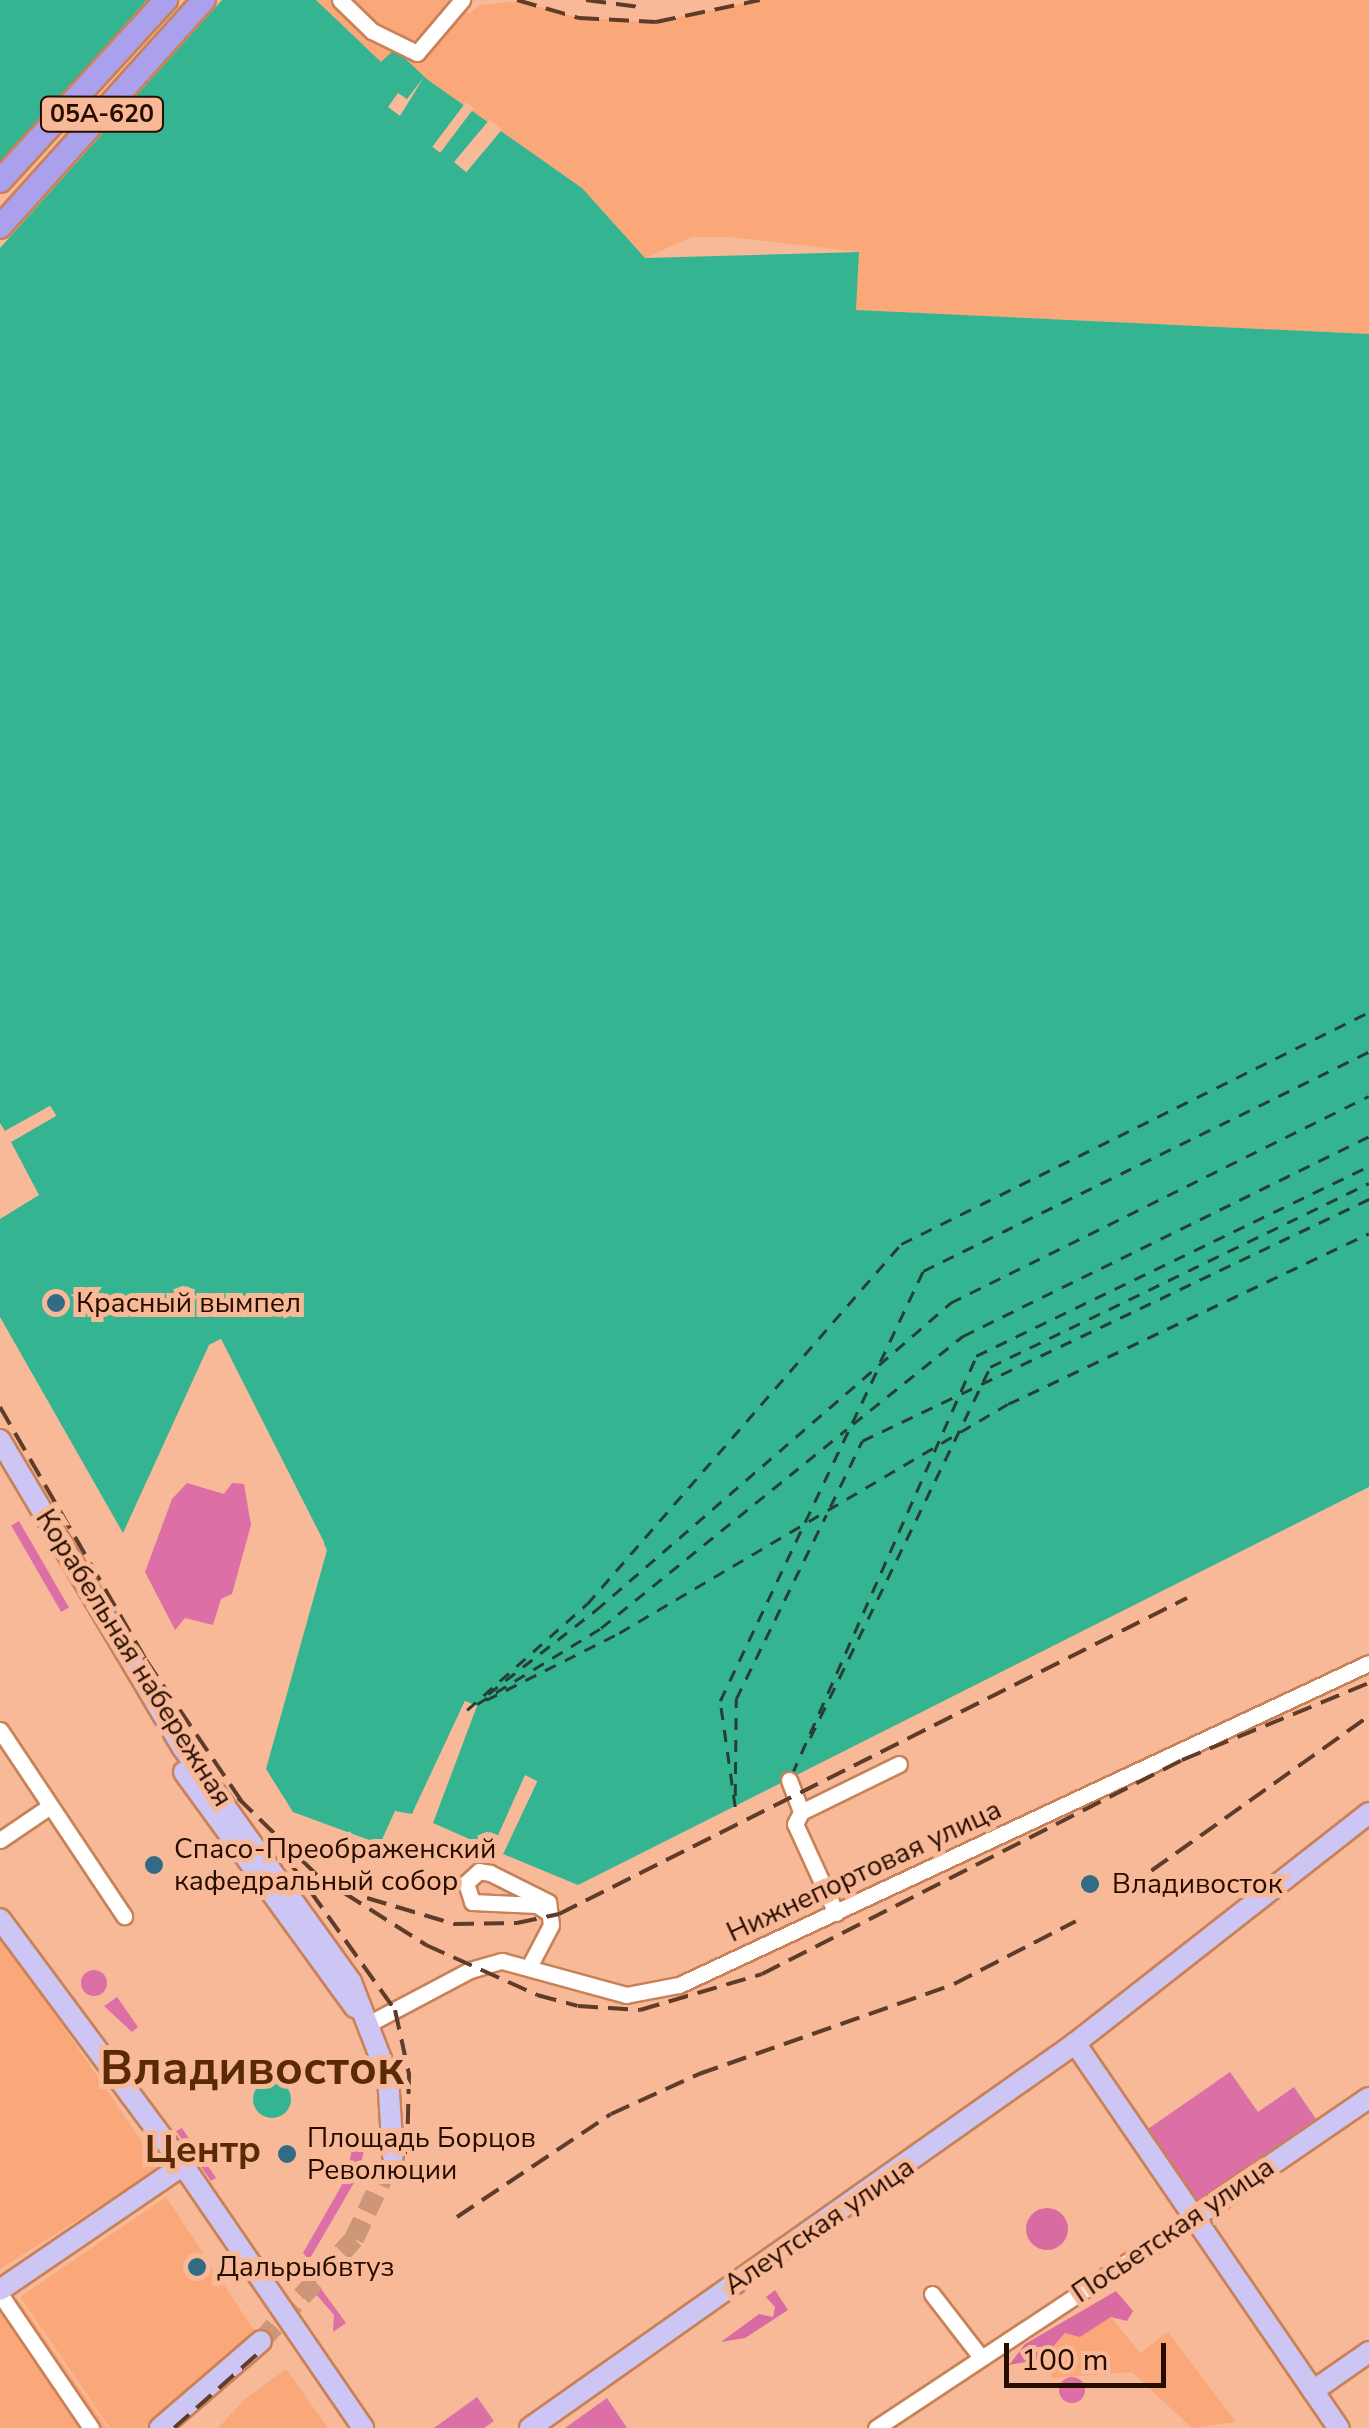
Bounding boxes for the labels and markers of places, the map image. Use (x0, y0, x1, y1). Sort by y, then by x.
place label: Красный вымпел (76, 1286, 301, 1320)
marker: Красный вымпел (45, 1292, 67, 1314)
place label: Спасо-Преображенский кафедральный собор (174, 1832, 496, 1898)
marker: Спасо-Преображенский кафедральный собор (143, 1854, 165, 1876)
place label: Владивосток (1112, 1867, 1282, 1901)
marker: Владивосток (1077, 1871, 1103, 1897)
place label: Площадь Борцов Революции (307, 2121, 536, 2187)
marker: Площадь Борцов Революции (276, 2143, 298, 2165)
place label: Дальрыбвтуз (217, 2250, 394, 2284)
marker: Дальрыбвтуз (186, 2256, 208, 2278)

